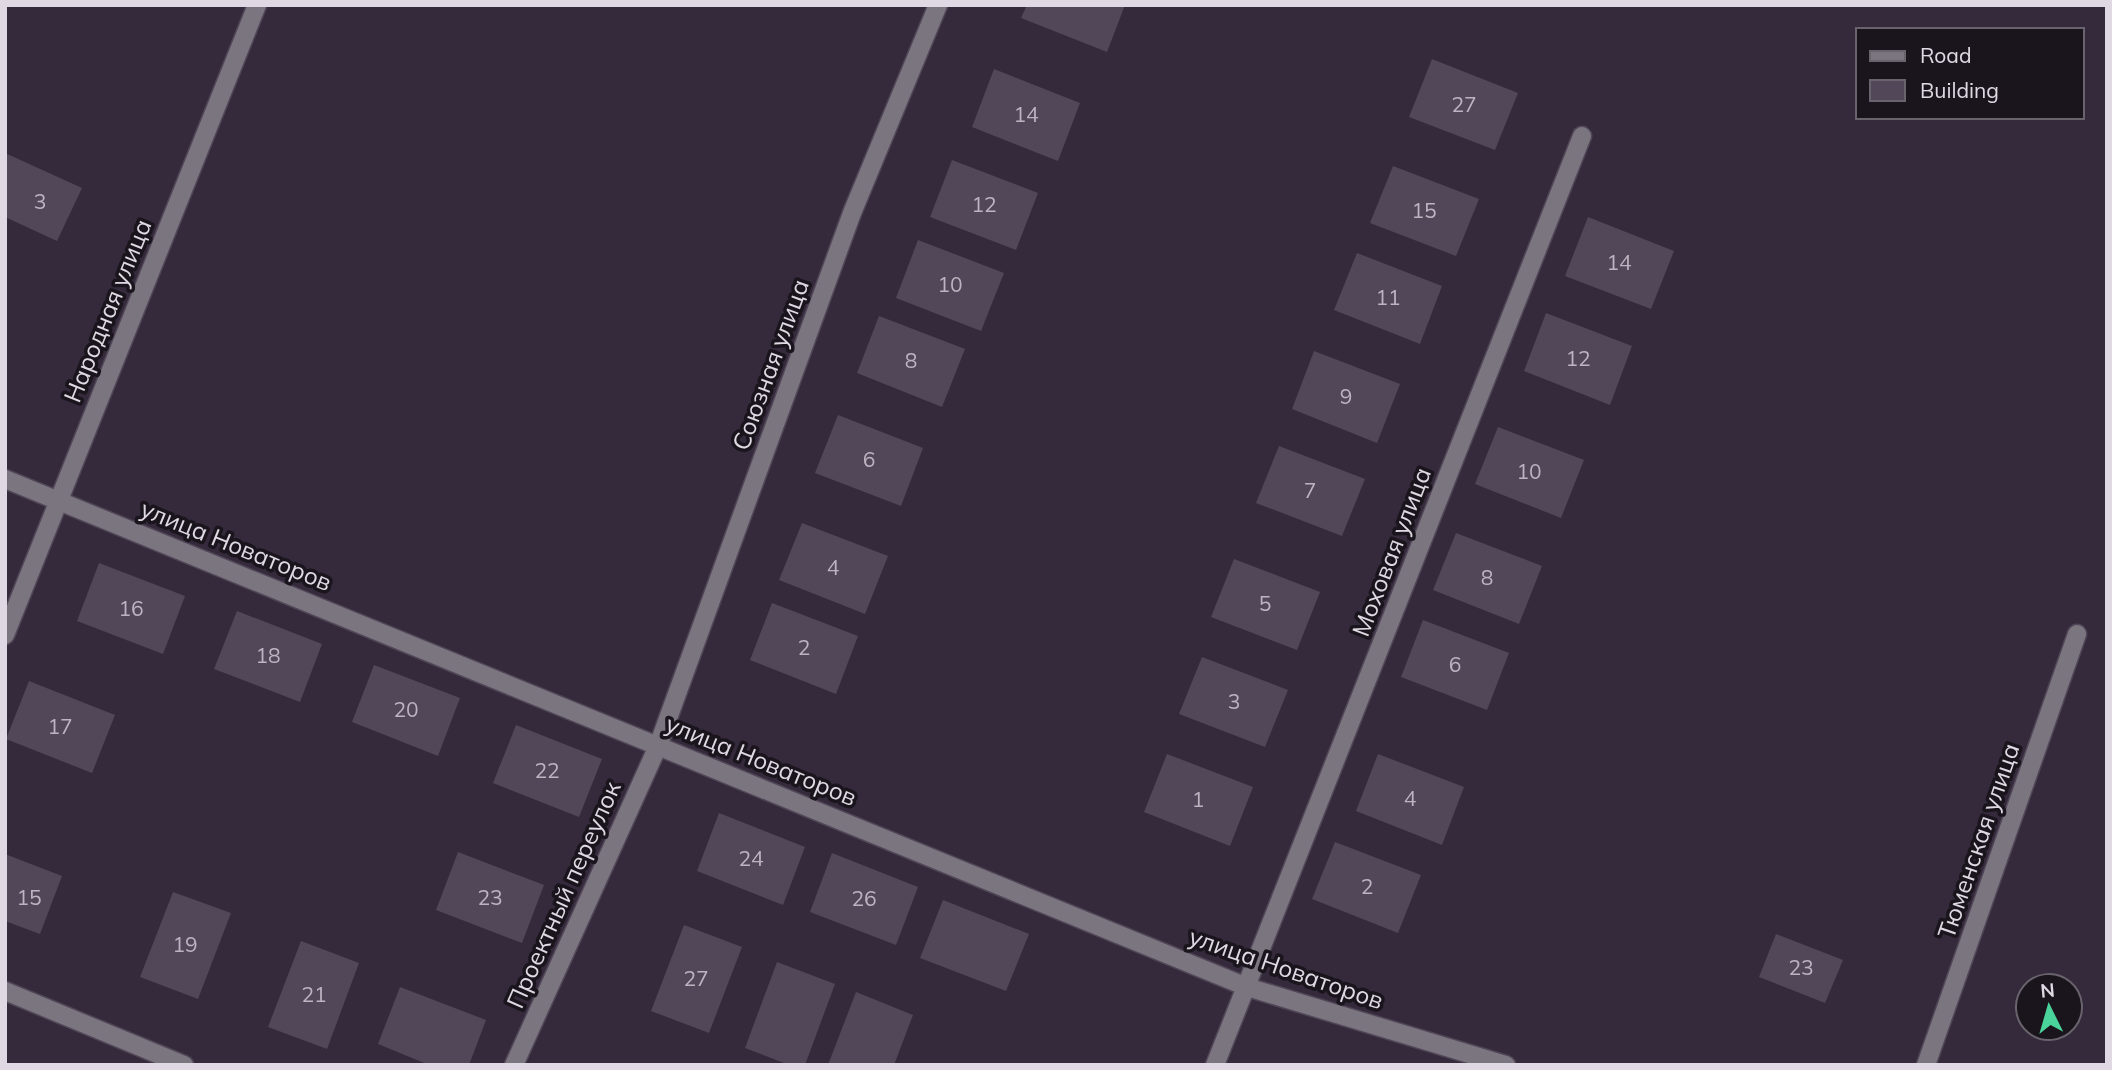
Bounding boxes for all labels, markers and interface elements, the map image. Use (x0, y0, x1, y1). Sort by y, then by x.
legend (1856, 28, 2084, 119)
text: Road (1920, 42, 1971, 68)
text: Building (1920, 77, 1999, 103)
house number: 27 (1451, 91, 1477, 117)
house number: 14 (1013, 101, 1039, 127)
house number: 3 (34, 188, 46, 214)
house number: 12 (971, 191, 997, 217)
house number: 15 (1411, 197, 1437, 223)
street label: Народная улица (57, 215, 157, 406)
house number: 14 (1606, 249, 1632, 275)
house number: 10 (937, 271, 963, 297)
street label: Союзная улица (725, 275, 815, 454)
house number: 11 (1375, 284, 1401, 310)
house number: 12 (1565, 345, 1591, 371)
house number: 8 (905, 347, 917, 373)
house number: 9 (1340, 383, 1352, 409)
house number: 6 (863, 446, 875, 472)
house number: 10 (1516, 458, 1542, 484)
street label: Моховая улица (1345, 463, 1437, 640)
house number: 7 (1304, 477, 1316, 503)
street label: улица Новаторов (136, 493, 336, 597)
house number: 4 (827, 554, 840, 580)
house number: 8 (1481, 564, 1493, 590)
house number: 5 (1259, 590, 1271, 616)
house number: 16 (118, 595, 144, 621)
house number: 2 (798, 634, 810, 660)
house number: 18 (255, 642, 281, 668)
house number: 6 (1449, 651, 1461, 677)
house number: 3 (1228, 688, 1240, 714)
house number: 20 (393, 696, 419, 722)
street label: улица Новаторов (661, 708, 861, 812)
house number: 17 (47, 713, 73, 739)
street label: Тюменская улица (1931, 739, 2026, 942)
house number: 22 (534, 757, 560, 783)
street label: Проектный переулок (499, 776, 627, 1013)
house number: 4 (1404, 785, 1417, 811)
house number: 1 (1192, 786, 1204, 812)
house number: 24 (738, 845, 764, 871)
house number: 2 (1361, 873, 1373, 899)
house number: 15 (16, 884, 42, 910)
house number: 23 (477, 884, 503, 910)
house number: 26 (851, 885, 877, 911)
street label: улица Новаторов (1185, 921, 1387, 1015)
house number: 19 (172, 931, 198, 957)
house number: 23 (1788, 954, 1814, 980)
house number: 27 (683, 965, 709, 991)
north arrow (2014, 972, 2084, 1042)
text: N (2039, 977, 2056, 1003)
house number: 21 (301, 981, 327, 1007)

